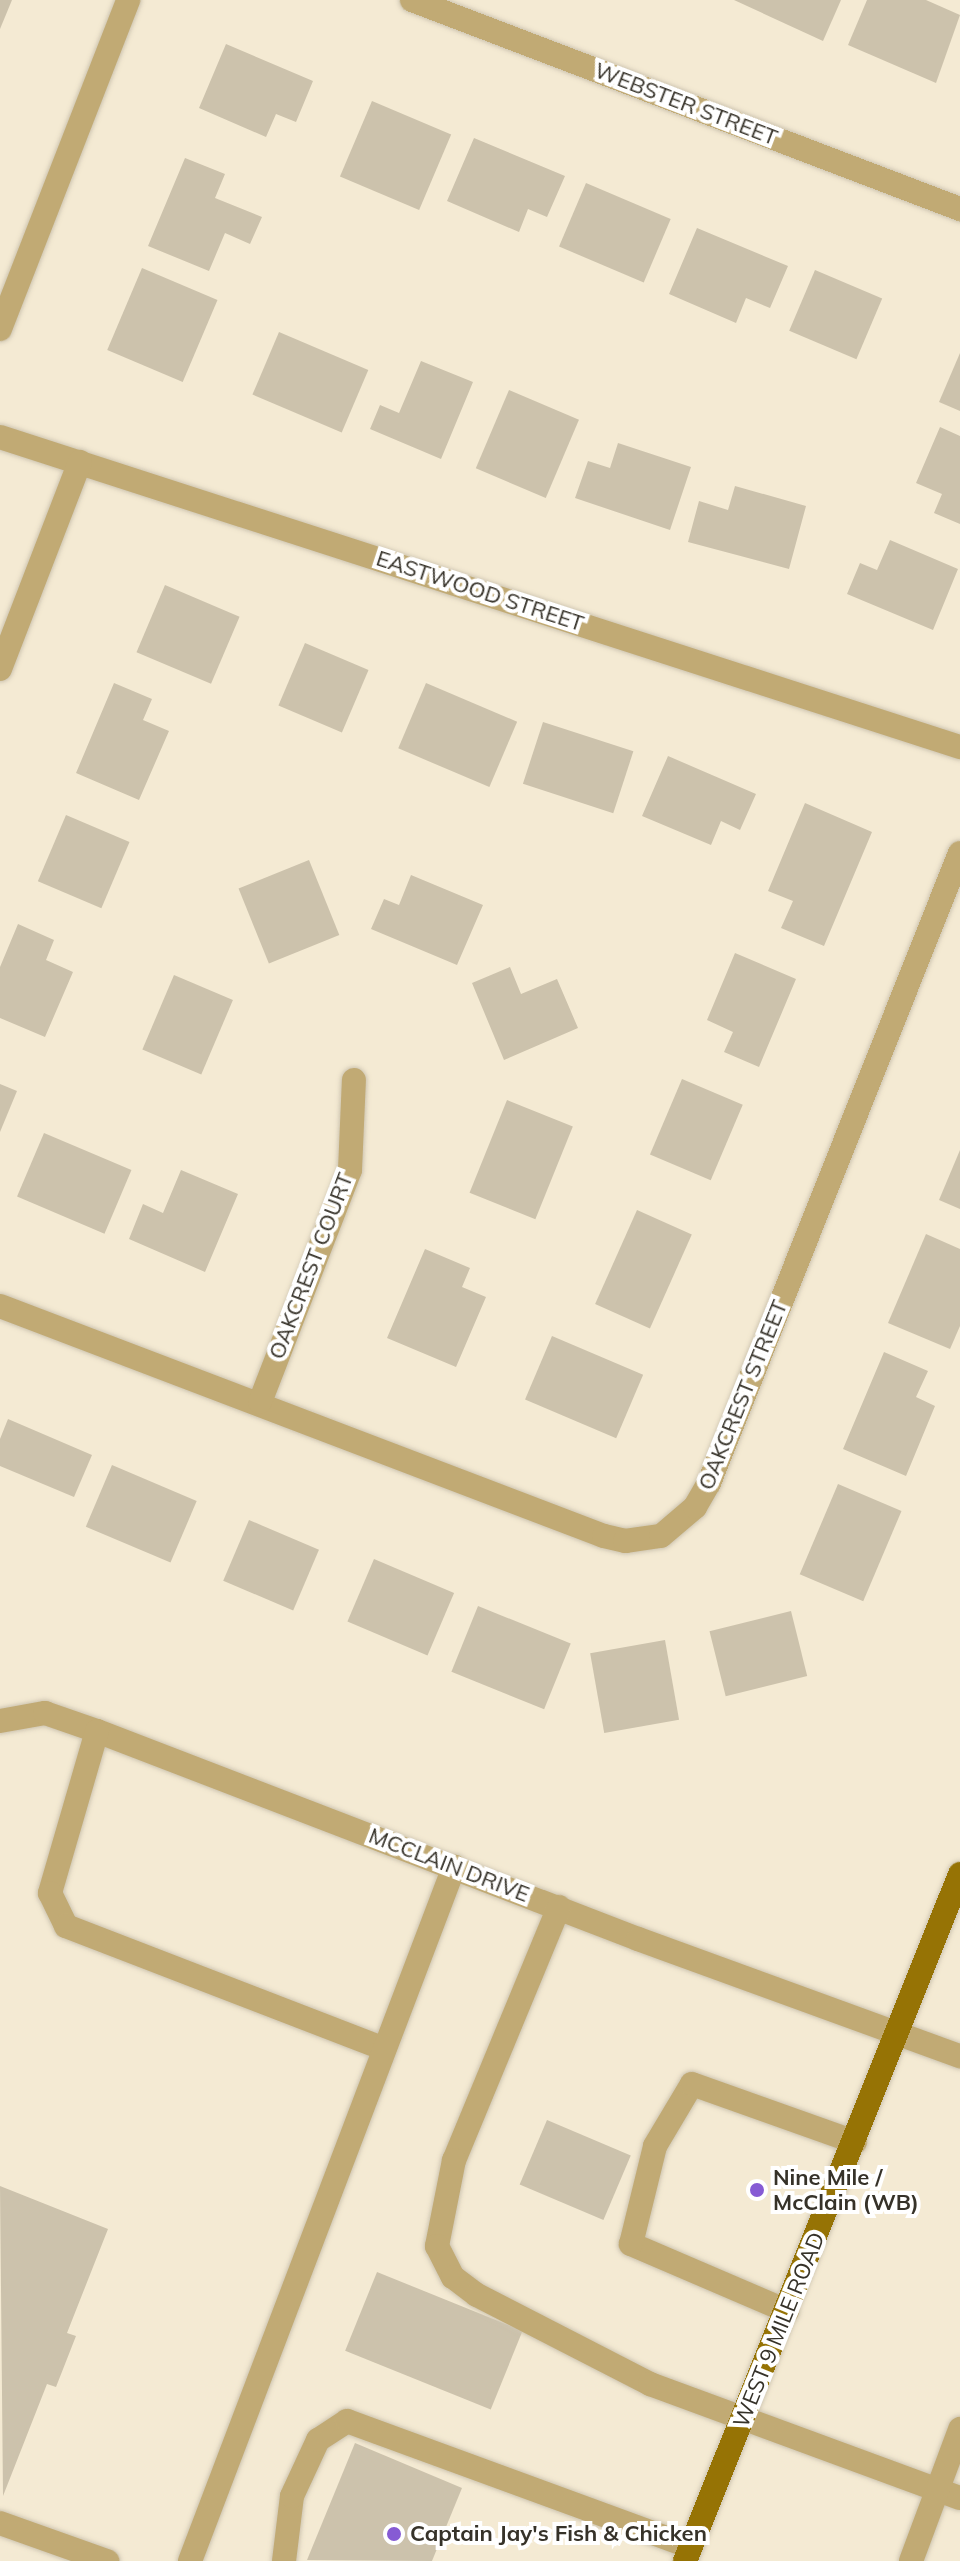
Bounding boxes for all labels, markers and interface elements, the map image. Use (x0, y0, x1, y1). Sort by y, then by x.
street label: WEBSTER STREET (591, 57, 781, 151)
street label: EASTWOOD STREET (373, 545, 587, 637)
street label: OAKCREST COURT (263, 1169, 359, 1363)
street label: OAKCREST STREET (693, 1296, 793, 1494)
street label: MCCLAIN DRIVE (365, 1822, 533, 1908)
place label: Nine Mile / McClain (WB) (773, 2164, 919, 2216)
marker: Nine Mile / McClain (WB) (748, 2181, 766, 2199)
street label: WEST 9 MILE ROAD (728, 2229, 830, 2431)
place label: Captain Jay's Fish & Chicken (410, 2521, 707, 2547)
marker: Captain Jay's Fish & Chicken (385, 2525, 403, 2543)

